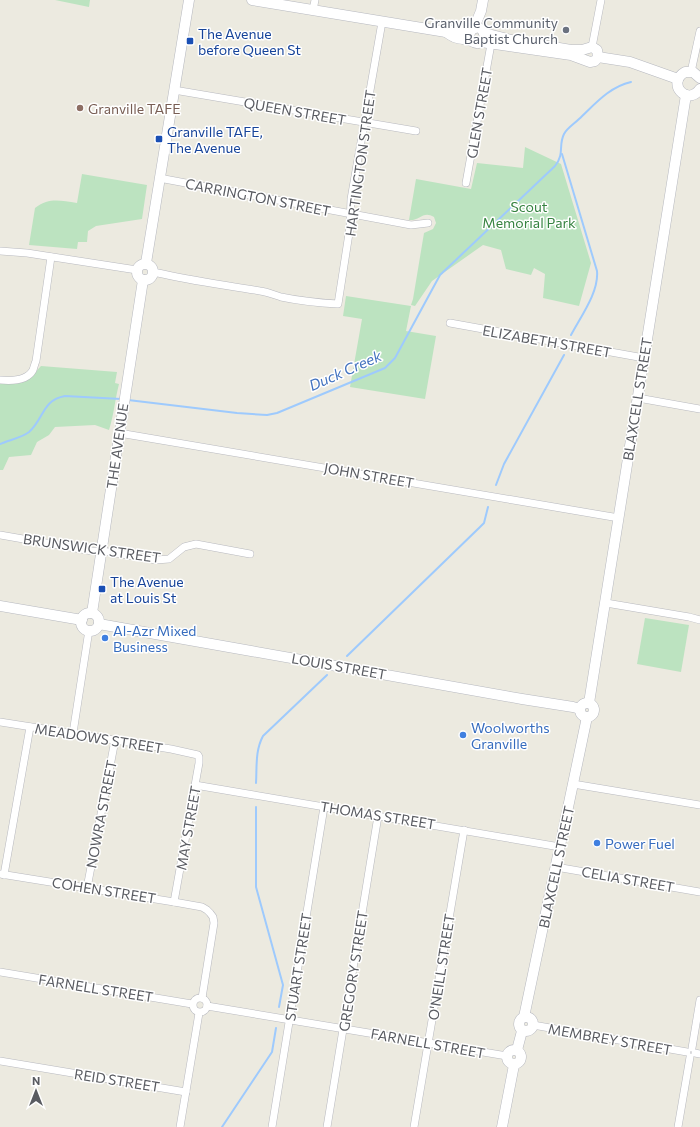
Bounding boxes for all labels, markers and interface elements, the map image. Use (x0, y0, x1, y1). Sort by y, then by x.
place label: Granville Community Baptist Church (424, 14, 558, 47)
place label: The Avenue before Queen St (198, 25, 301, 58)
marker: Granville Community Baptist Church (561, 25, 571, 35)
marker: The Avenue before Queen St (185, 36, 195, 46)
street label: GLEN STREET (463, 66, 495, 160)
street label: HARTINGTON STREET (341, 89, 379, 237)
street label: QUEEN STREET (243, 94, 347, 128)
place label: Granville TAFE (88, 100, 181, 117)
marker: Granville TAFE (75, 103, 85, 113)
place label: Granville TAFE, The Avenue (167, 123, 263, 156)
marker: Granville TAFE, The Avenue (154, 134, 164, 144)
street label: CARRINGTON STREET (184, 175, 332, 219)
park label: Scout Memorial Park (482, 198, 576, 231)
street label: ELIZABETH STREET (481, 321, 613, 361)
street label: BLAXCELL STREET (619, 336, 655, 462)
water label: Duck Creek (306, 346, 385, 394)
street label: THE AVENUE (103, 402, 131, 490)
street label: JOHN STREET (323, 459, 415, 491)
street label: BRUNSWICK STREET (22, 530, 162, 566)
place label: The Avenue at Louis St (110, 573, 184, 606)
marker: The Avenue at Louis St (97, 584, 107, 594)
place label: Al-Azr Mixed Business (113, 622, 196, 655)
marker: Al-Azr Mixed Business (100, 633, 110, 643)
street label: LOUIS STREET (290, 649, 388, 683)
street label: MEADOWS STREET (34, 719, 164, 757)
place label: Woolworths Granville (471, 719, 550, 752)
marker: Woolworths Granville (458, 730, 468, 740)
street label: NOWRA STREET (82, 759, 120, 869)
street label: MAY STREET (172, 784, 204, 872)
street label: THOMAS STREET (319, 797, 437, 833)
street label: BLAXCELL STREET (535, 804, 577, 930)
place label: Power Fuel (605, 835, 675, 852)
marker: Power Fuel (592, 838, 602, 848)
street label: CELIA STREET (580, 862, 676, 896)
street label: COHEN STREET (51, 873, 157, 907)
street label: GREGORY STREET (335, 909, 371, 1033)
street label: STUART STREET (281, 912, 315, 1022)
street label: O'NEILL STREET (424, 912, 458, 1022)
street label: FARNELL STREET (37, 971, 155, 1005)
street label: MEMBREY STREET (547, 1020, 673, 1058)
street label: FARNELL STREET (369, 1025, 487, 1061)
street label: REID STREET (73, 1065, 161, 1095)
north arrow (16, 1071, 56, 1111)
text: N (32, 1074, 40, 1087)

